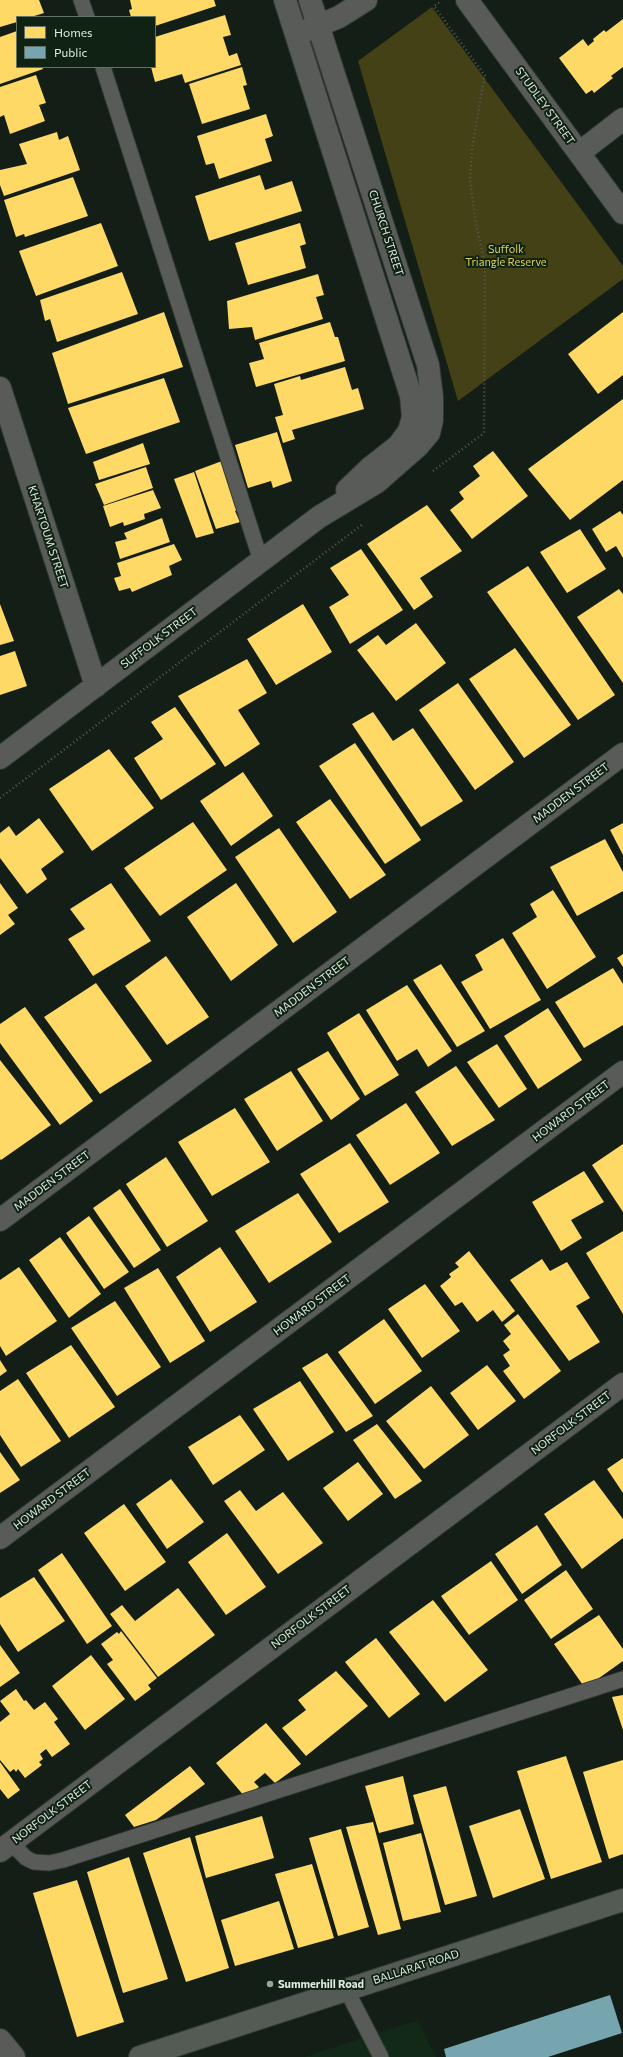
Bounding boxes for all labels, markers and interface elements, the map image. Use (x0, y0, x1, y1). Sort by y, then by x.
legend (16, 16, 156, 68)
text: Homes (54, 25, 92, 39)
text: Public (54, 45, 87, 59)
street label: STUDLEY STREET (512, 65, 578, 147)
street label: CHURCH STREET (366, 188, 406, 278)
park label: Suffolk Triangle Reserve (465, 242, 547, 268)
street label: KHARTOUM STREET (25, 484, 71, 590)
street label: SUFFOLK STREET (118, 605, 200, 671)
street label: MADDEN STREET (530, 760, 612, 826)
street label: MADDEN STREET (271, 954, 353, 1020)
street label: HOWARD STREET (530, 1078, 612, 1144)
street label: MADDEN STREET (11, 1148, 93, 1214)
street label: HOWARD STREET (271, 1272, 353, 1338)
street label: NORFOLK STREET (528, 1389, 614, 1457)
street label: HOWARD STREET (11, 1466, 93, 1532)
street label: NORFOLK STREET (268, 1583, 354, 1651)
street label: NORFOLK STREET (9, 1778, 95, 1846)
street label: BALLARAT ROAD (371, 1947, 461, 1987)
place label: Summerhill Road (278, 1977, 364, 1991)
marker: Summerhill Road (265, 1979, 275, 1989)

